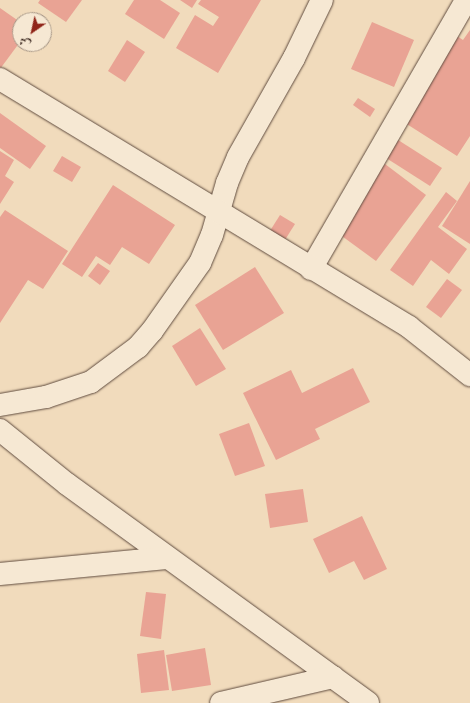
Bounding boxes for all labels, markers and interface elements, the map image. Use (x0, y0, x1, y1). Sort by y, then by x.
north arrow (12, 12, 52, 52)
text: ش (17, 32, 34, 51)

